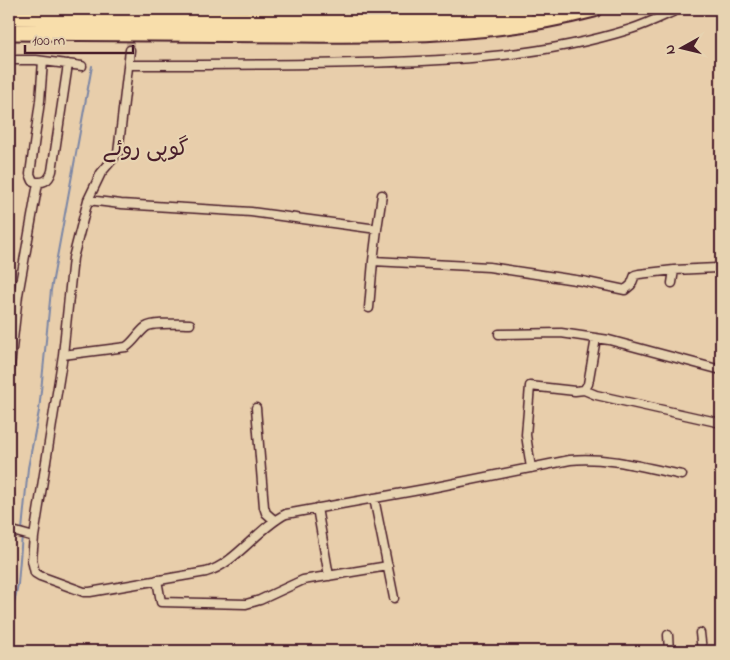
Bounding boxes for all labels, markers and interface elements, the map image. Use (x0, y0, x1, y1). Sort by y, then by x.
scale bar (25, 22, 132, 54)
north arrow (658, 22, 708, 72)
text: 100 m (32, 30, 65, 52)
text: N (660, 43, 682, 56)
district label: گوپی روئے (103, 134, 189, 166)

